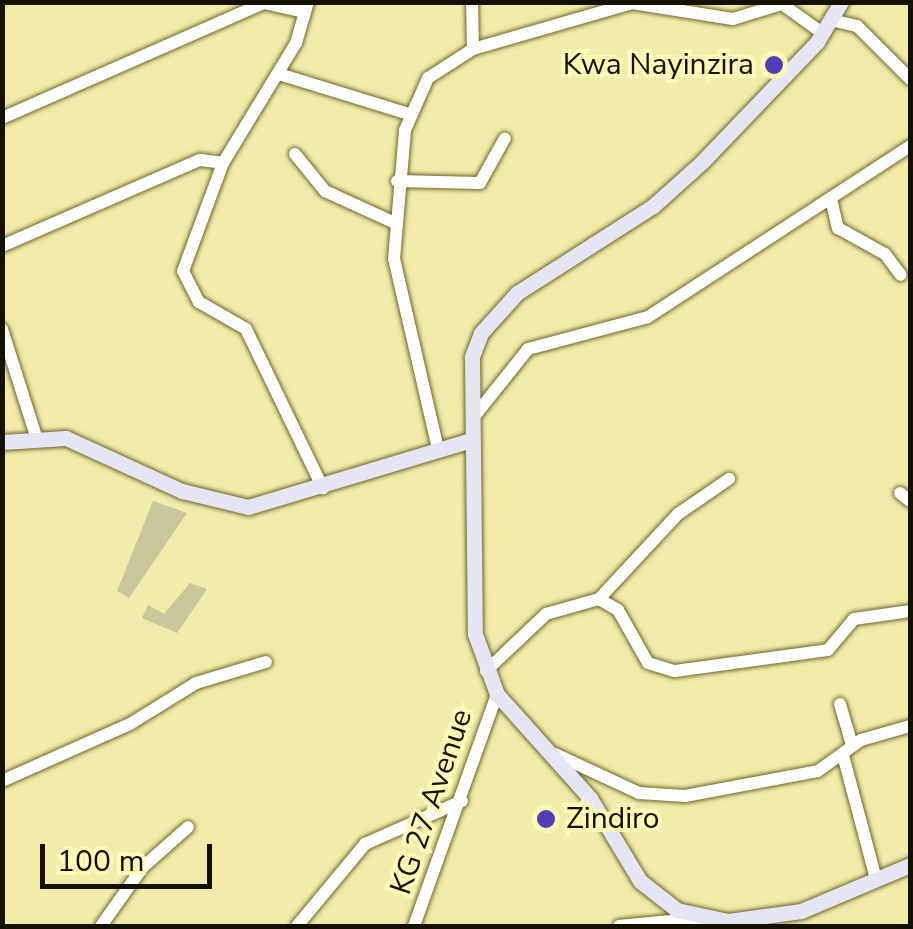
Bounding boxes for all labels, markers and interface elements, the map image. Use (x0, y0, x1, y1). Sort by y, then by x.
place label: Kwa Nayinzira (563, 47, 754, 83)
marker: Kwa Nayinzira (763, 54, 785, 76)
street label: KG 27 Avenue (384, 705, 480, 899)
place label: Zindiro (566, 801, 659, 837)
marker: Zindiro (535, 808, 557, 830)
scale bar (45, 824, 218, 886)
text: 100 m (57, 841, 144, 882)

